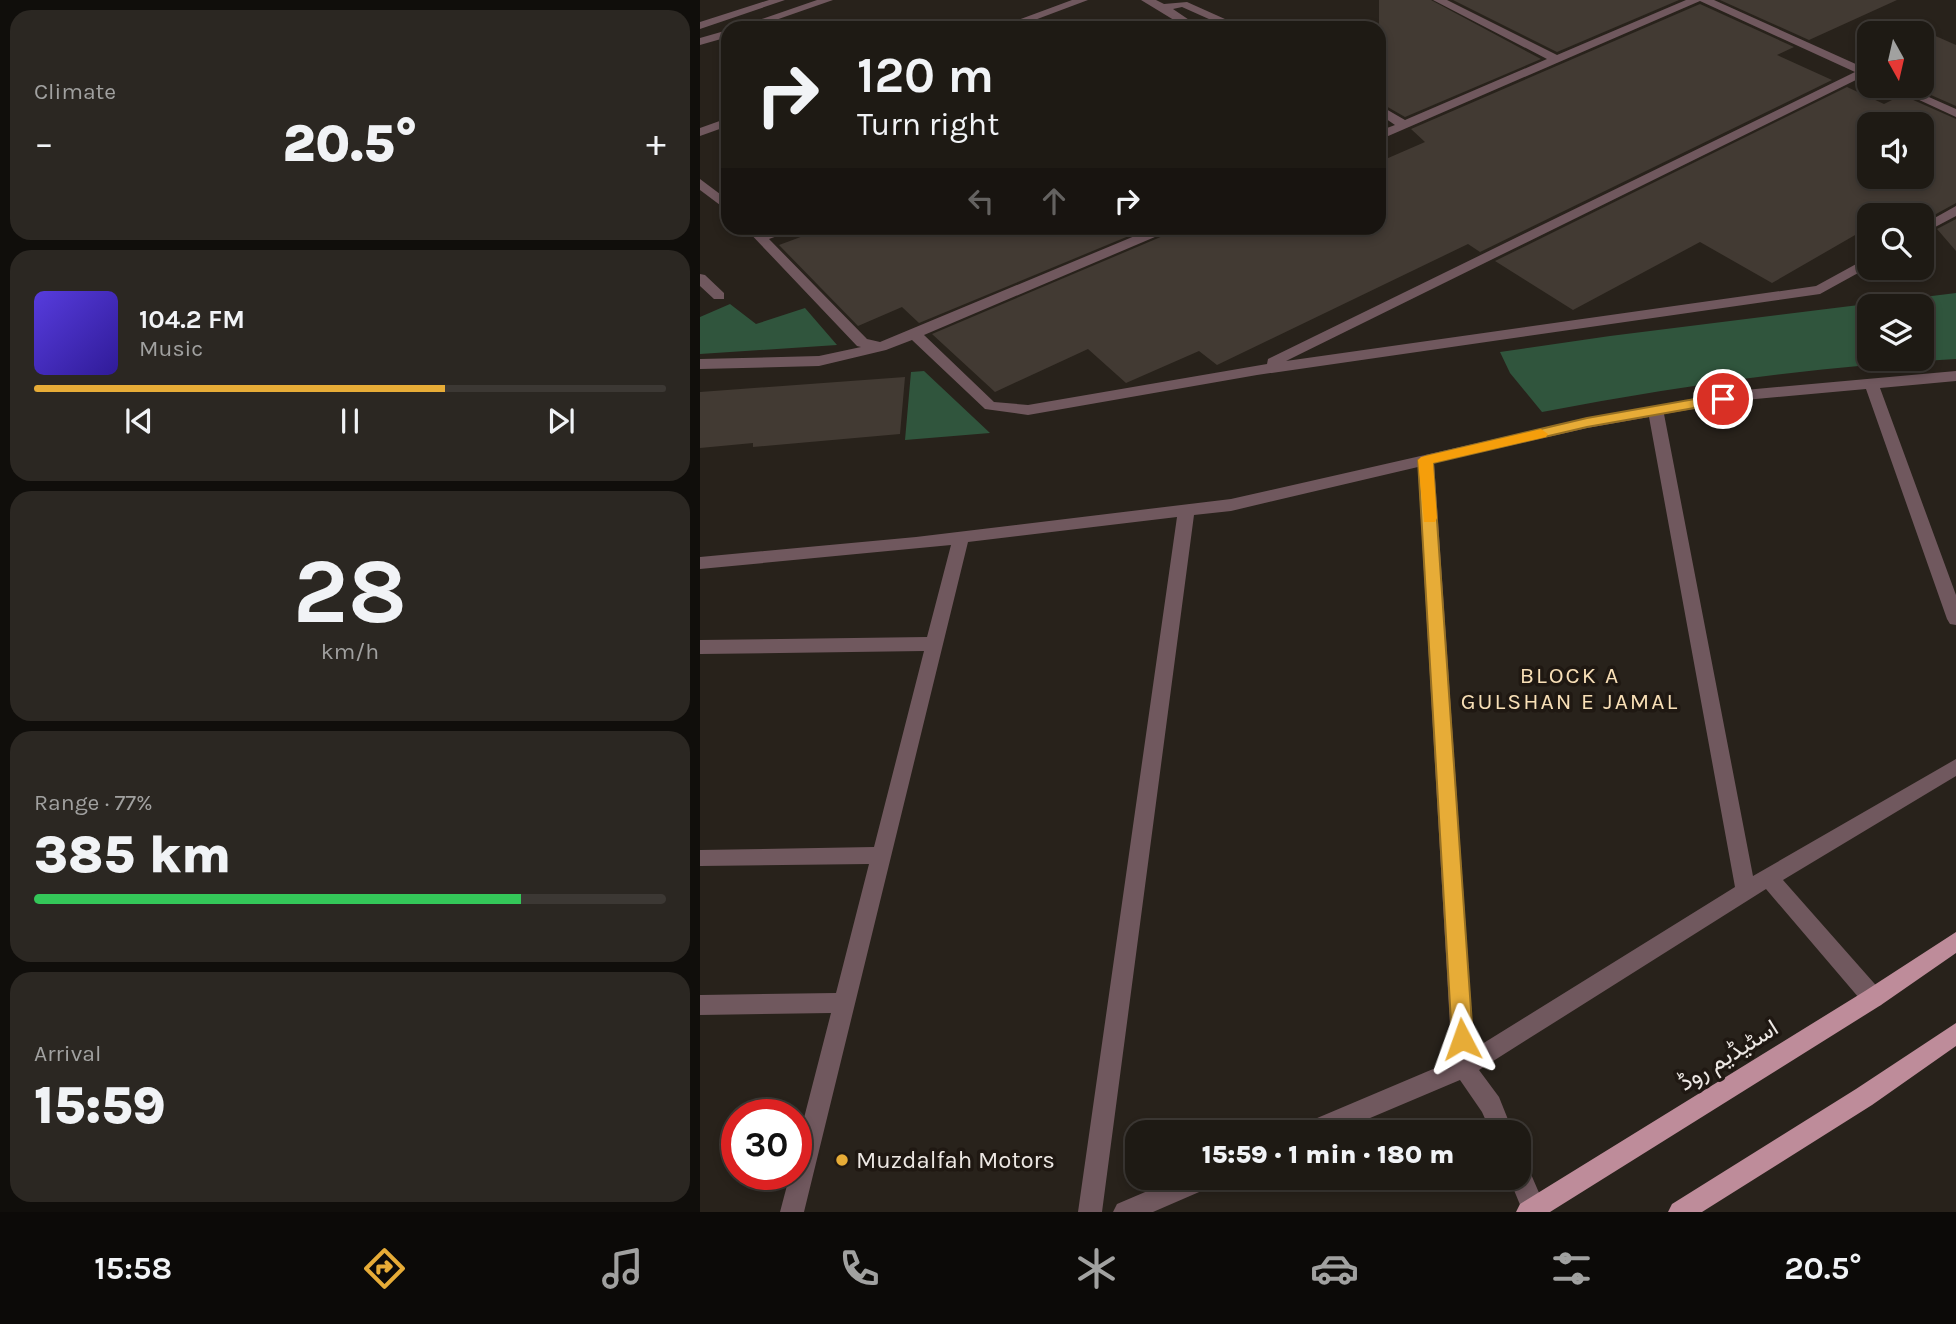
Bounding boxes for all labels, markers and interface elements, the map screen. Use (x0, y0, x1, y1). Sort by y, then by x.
north arrow (1857, 21, 1934, 98)
map controls (1857, 21, 1934, 371)
text: 120 m (857, 47, 994, 104)
icon: right (742, 49, 833, 140)
text: Climate (34, 78, 116, 105)
text: Turn right (857, 106, 999, 143)
button: sound (1857, 112, 1934, 189)
text: 20.5° (282, 113, 418, 174)
text: − (34, 121, 54, 166)
text: + (646, 121, 666, 166)
icon: left (962, 182, 1000, 220)
icon: ahead (1035, 182, 1073, 220)
icon: right (1108, 182, 1146, 220)
button: search (1857, 203, 1934, 280)
button: layers (1857, 294, 1934, 371)
text: 104.2 FM (139, 304, 245, 335)
text: Music (139, 335, 203, 362)
pin (1693, 369, 1753, 429)
icon: arrive (1704, 380, 1742, 418)
icon: previous (120, 402, 158, 440)
icon: pause (331, 402, 369, 440)
icon: next (542, 402, 580, 440)
text: 28 (293, 539, 407, 645)
text: km/h (321, 638, 379, 665)
district label: BLOCK A GULSHAN E JAMAL (1461, 662, 1679, 715)
text: Range · 77% (34, 789, 153, 816)
text: 385 km (34, 824, 231, 885)
position arrow (1425, 1002, 1499, 1076)
street label: اسٹیڈیم روڈ (1673, 1013, 1784, 1098)
text: Arrival (34, 1040, 101, 1067)
text: 15:59 (34, 1075, 166, 1136)
speed limit sign: 30 (721, 1099, 812, 1190)
text: 15:59 · 1 min · 180 m (1202, 1139, 1454, 1170)
place label: Muzdalfah Motors (856, 1146, 1055, 1174)
marker: Muzdalfah Motors (834, 1152, 850, 1168)
icon: directions (360, 1244, 409, 1293)
icon: music (598, 1244, 647, 1293)
icon: phone (835, 1244, 884, 1293)
icon: climate (1072, 1244, 1121, 1293)
icon: car (1310, 1244, 1359, 1293)
icon: filters (1547, 1244, 1596, 1293)
text: 15:58 (94, 1250, 172, 1287)
text: 20.5° (1784, 1250, 1862, 1287)

